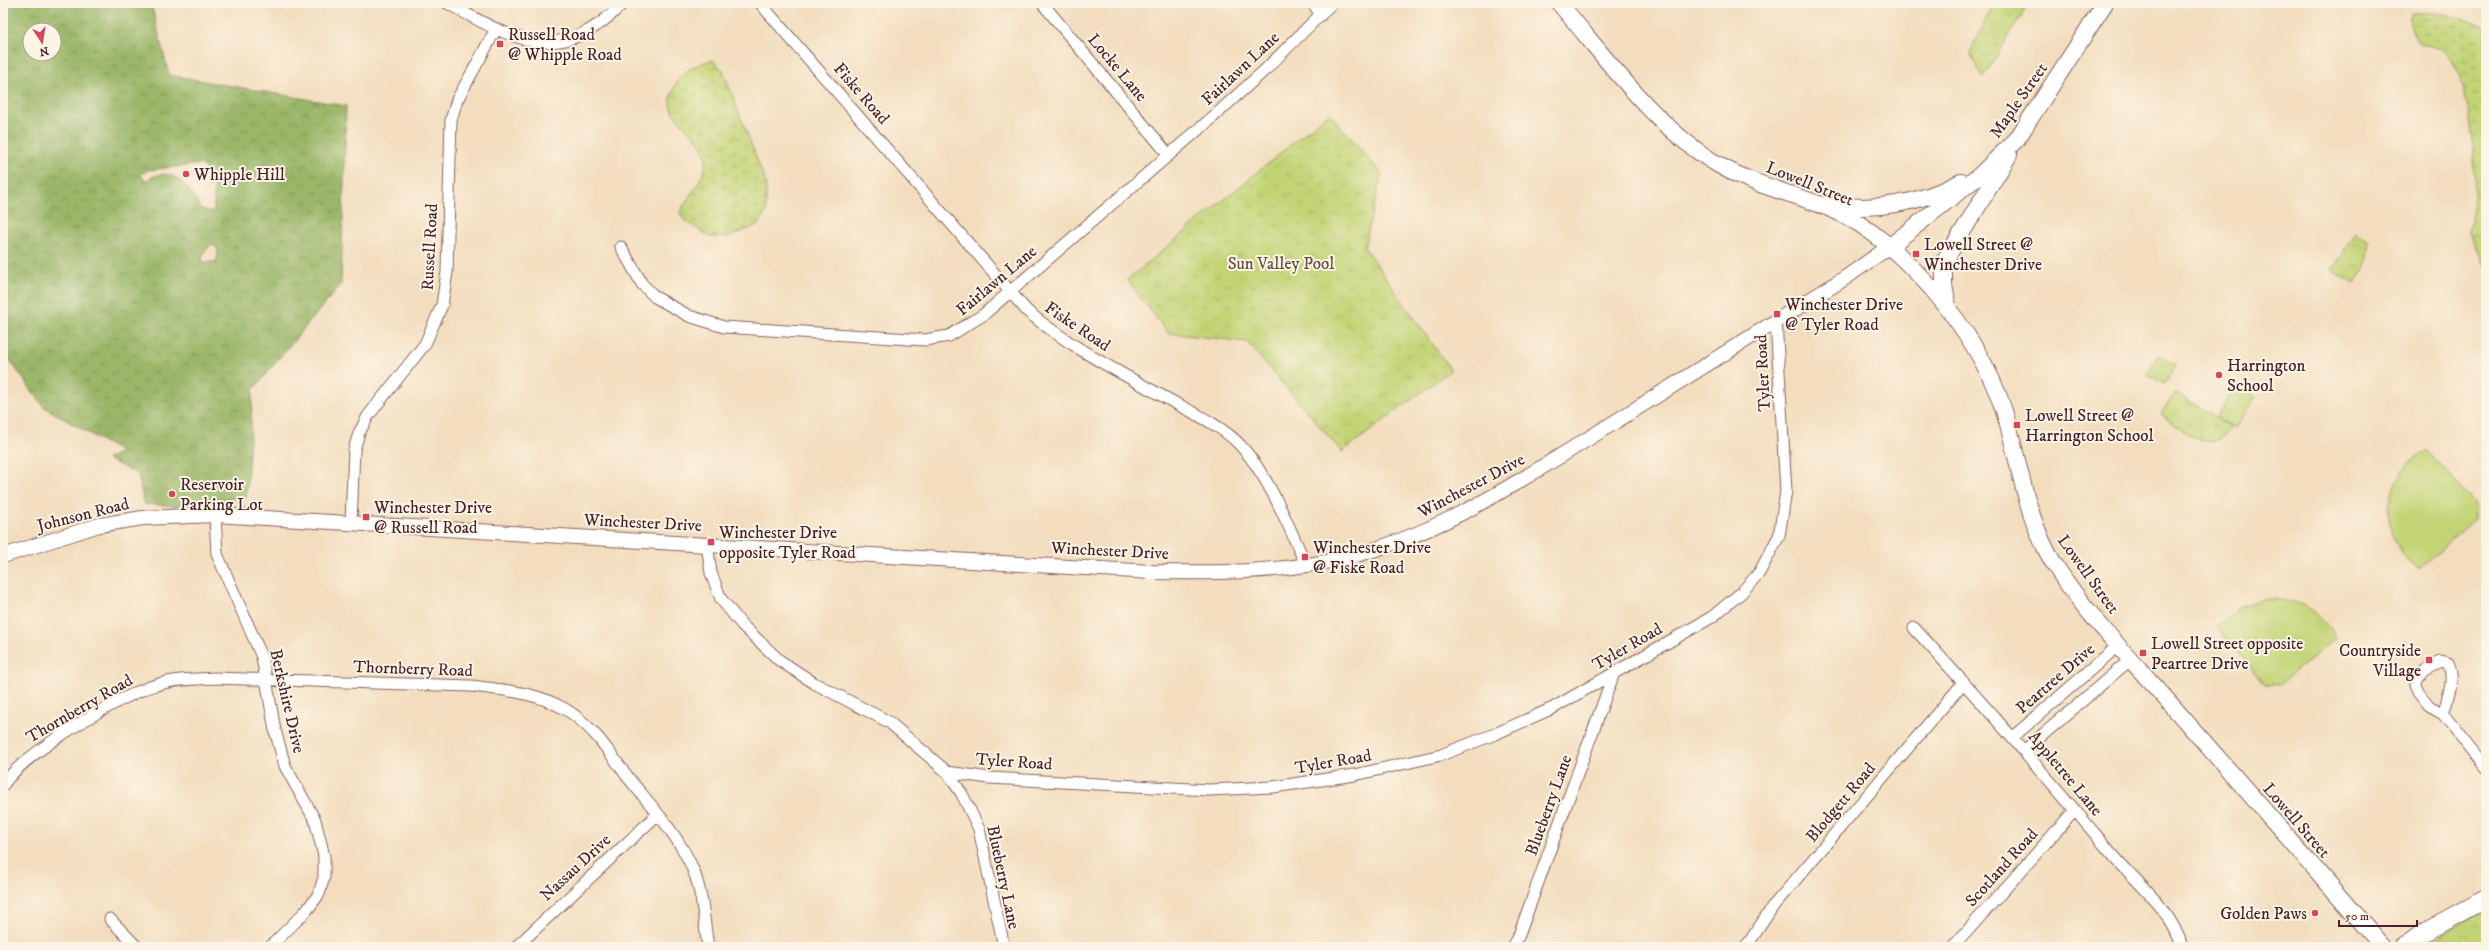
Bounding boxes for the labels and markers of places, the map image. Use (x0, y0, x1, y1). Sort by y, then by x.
place label: Russell Road @ Whipple Road (508, 24, 622, 66)
marker: Russell Road @ Whipple Road (495, 39, 505, 49)
place label: Whipple Hill (193, 164, 285, 186)
marker: Whipple Hill (181, 169, 191, 179)
place label: Lowell Street @ Winchester Drive (1923, 234, 2042, 276)
marker: Lowell Street @ Winchester Drive (1911, 249, 1921, 259)
place label: Winchester Drive @ Tyler Road (1784, 294, 1903, 336)
marker: Winchester Drive @ Tyler Road (1772, 309, 1782, 319)
place label: Harrington School (2227, 355, 2305, 397)
marker: Harrington School (2214, 370, 2224, 380)
place label: Lowell Street @ Harrington School (2025, 405, 2154, 447)
marker: Lowell Street @ Harrington School (2012, 420, 2022, 430)
place label: Reservoir Parking Lot (180, 474, 263, 516)
marker: Reservoir Parking Lot (167, 489, 177, 499)
place label: Winchester Drive @ Russell Road (373, 497, 492, 539)
marker: Winchester Drive @ Russell Road (361, 512, 371, 522)
place label: Winchester Drive opposite Tyler Road (718, 522, 856, 564)
marker: Winchester Drive opposite Tyler Road (706, 537, 716, 547)
place label: Winchester Drive @ Fiske Road (1312, 537, 1431, 579)
marker: Winchester Drive @ Fiske Road (1300, 552, 1310, 562)
place label: Lowell Street opposite Peartree Drive (2151, 633, 2303, 675)
place label: Countryside Village (2339, 640, 2421, 682)
marker: Lowell Street opposite Peartree Drive (2138, 648, 2148, 658)
marker: Countryside Village (2424, 655, 2434, 665)
place label: Golden Paws (2220, 903, 2307, 925)
marker: Golden Paws (2310, 908, 2320, 918)

